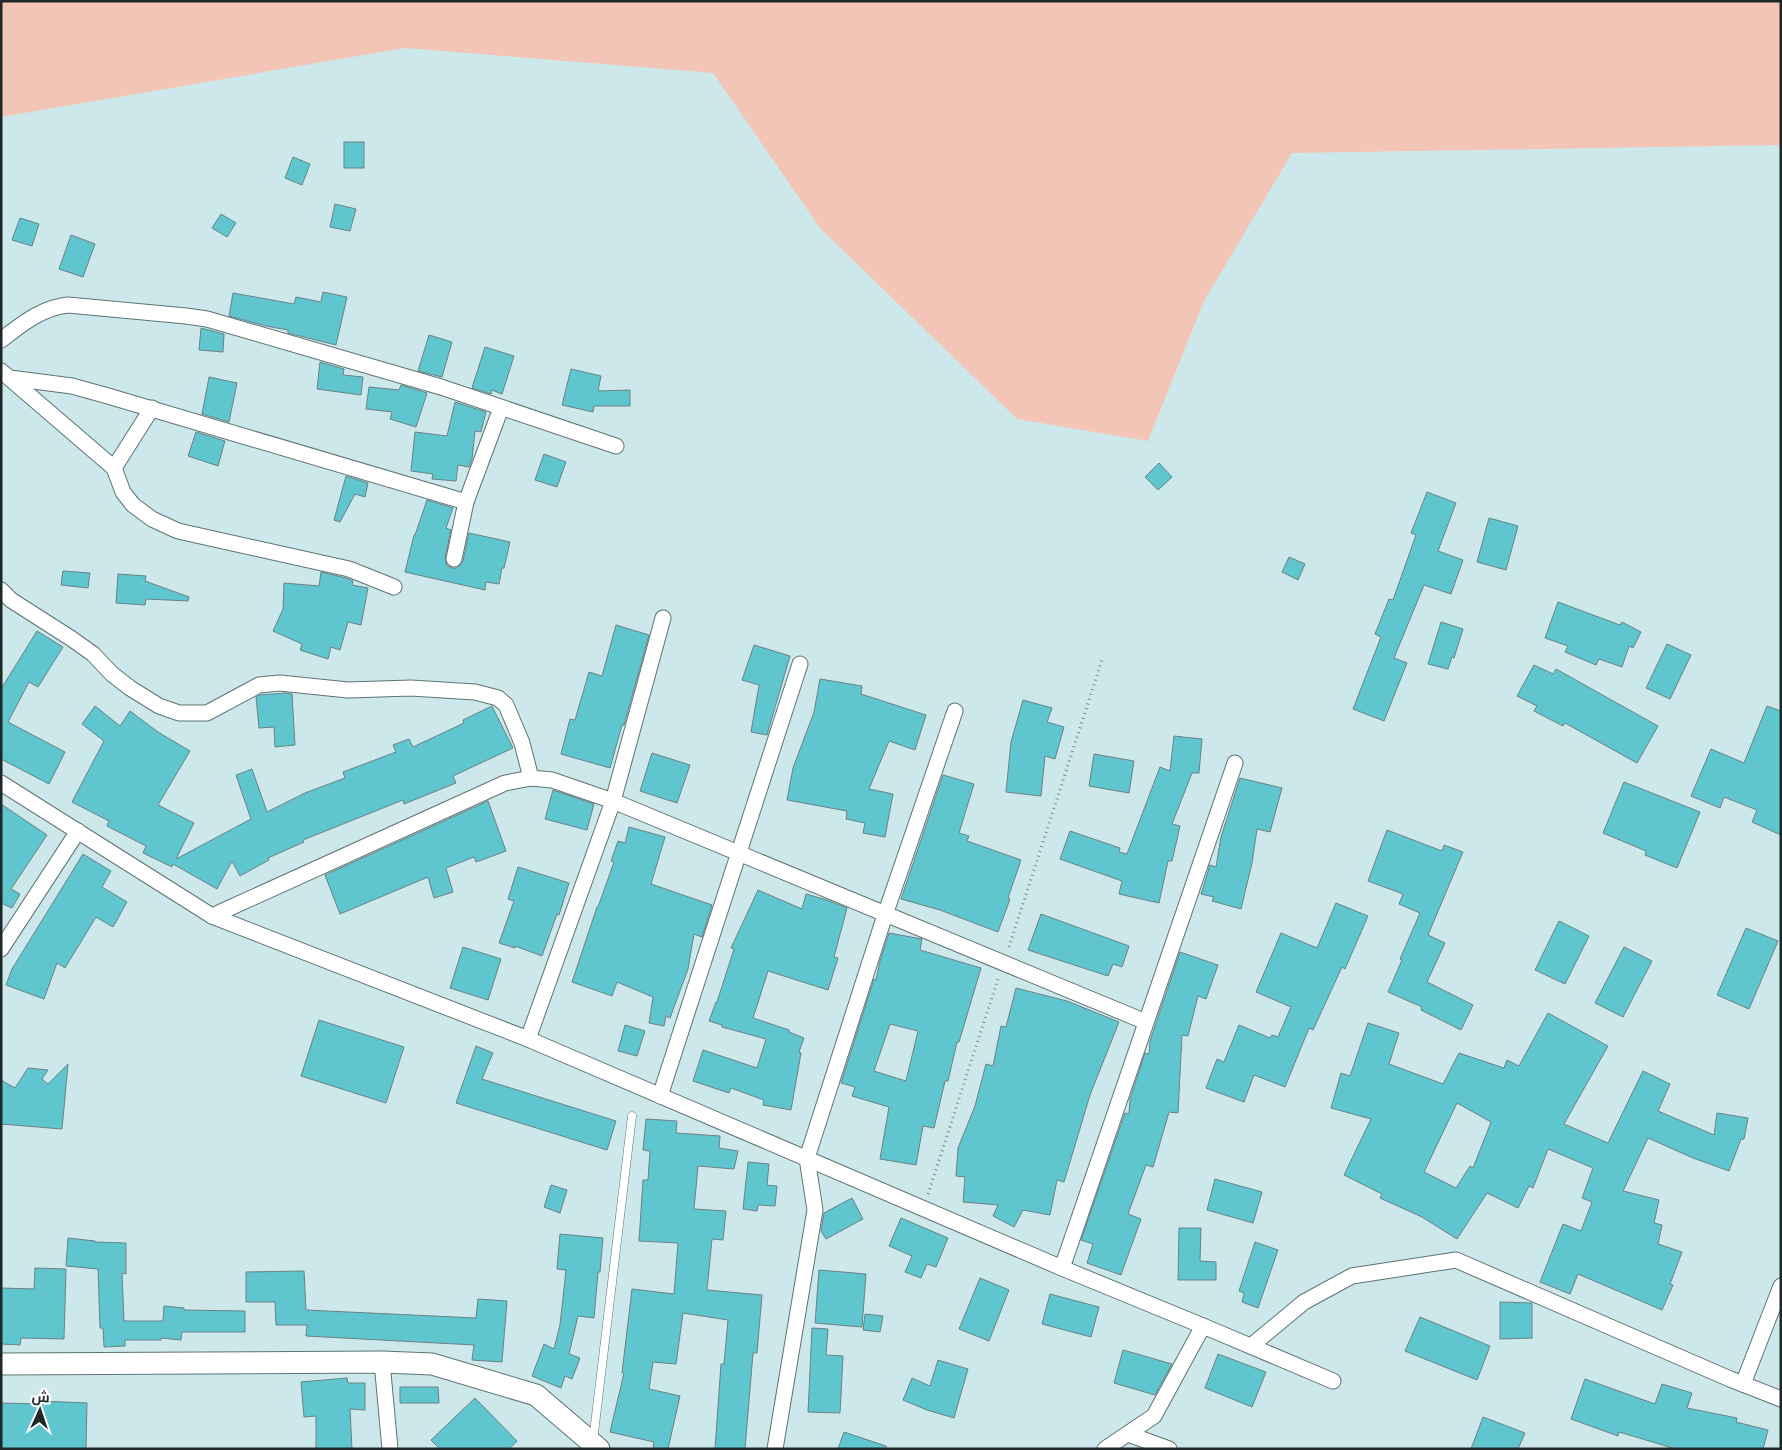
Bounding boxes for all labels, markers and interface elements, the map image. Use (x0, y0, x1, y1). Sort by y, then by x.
north arrow (15, 1385, 65, 1435)
text: ش (31, 1388, 50, 1406)

